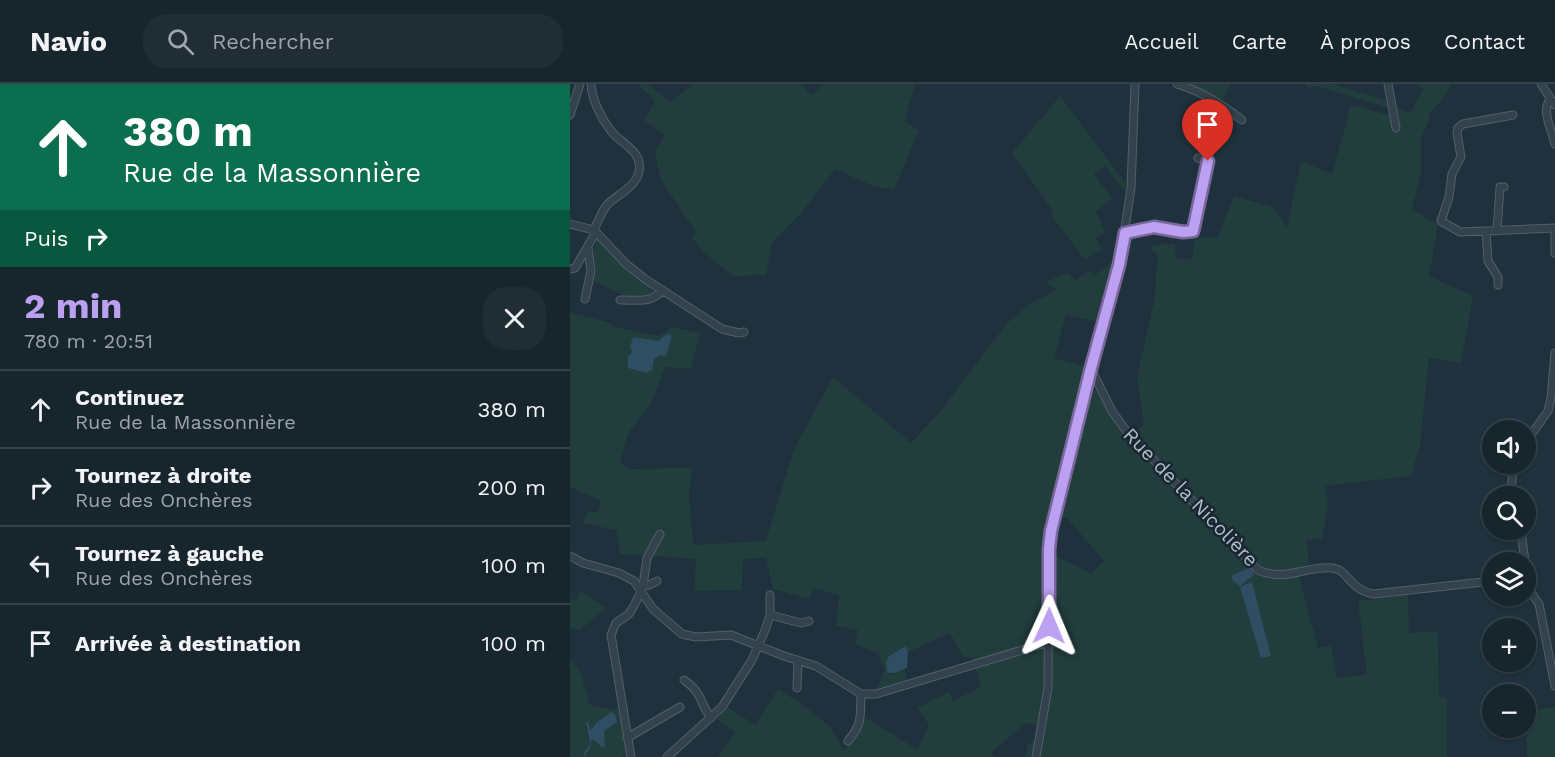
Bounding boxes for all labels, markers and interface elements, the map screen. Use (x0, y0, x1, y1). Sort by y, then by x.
search box (143, 14, 563, 68)
text: Navio (30, 25, 107, 58)
icon: search (164, 25, 197, 58)
text: Rechercher (212, 29, 334, 54)
text: Accueil (1124, 29, 1199, 54)
text: Carte (1232, 29, 1287, 54)
text: À propos (1320, 29, 1411, 54)
text: Contact (1444, 29, 1525, 54)
pin (1182, 99, 1233, 161)
text: 380 m (123, 107, 253, 156)
icon: ahead (24, 108, 102, 186)
icon: arrive (1191, 108, 1224, 141)
text: Rue de la Massonnière (123, 157, 421, 189)
icon: right (80, 222, 113, 255)
text: Puis (24, 226, 68, 251)
text: 2 min (24, 285, 122, 327)
button: close (483, 287, 546, 350)
text: 780 m · 20:51 (24, 329, 153, 353)
text: Continuez (75, 385, 184, 410)
icon: ahead (24, 393, 57, 426)
text: 380 m (477, 397, 546, 422)
text: Rue de la Massonnière (75, 410, 296, 434)
map controls (1482, 420, 1536, 738)
button: sound (1482, 420, 1536, 474)
street label: Rue de la Nicolière (1118, 422, 1264, 572)
text: Tournez à droite (75, 463, 252, 488)
icon: right (24, 471, 57, 504)
text: 200 m (477, 475, 546, 500)
button: search (1482, 486, 1536, 540)
text: Rue des Onchères (75, 488, 253, 512)
text: Tournez à gauche (75, 541, 264, 566)
icon: left (24, 549, 57, 582)
button: layers (1482, 552, 1536, 606)
text: 100 m (482, 553, 546, 578)
text: Rue des Onchères (75, 566, 253, 590)
position arrow (1017, 594, 1081, 658)
button: + (1482, 618, 1536, 672)
icon: arrive (24, 627, 57, 660)
text: Arrivée à destination (75, 631, 301, 656)
text: 100 m (482, 631, 546, 656)
button: − (1482, 684, 1536, 738)

